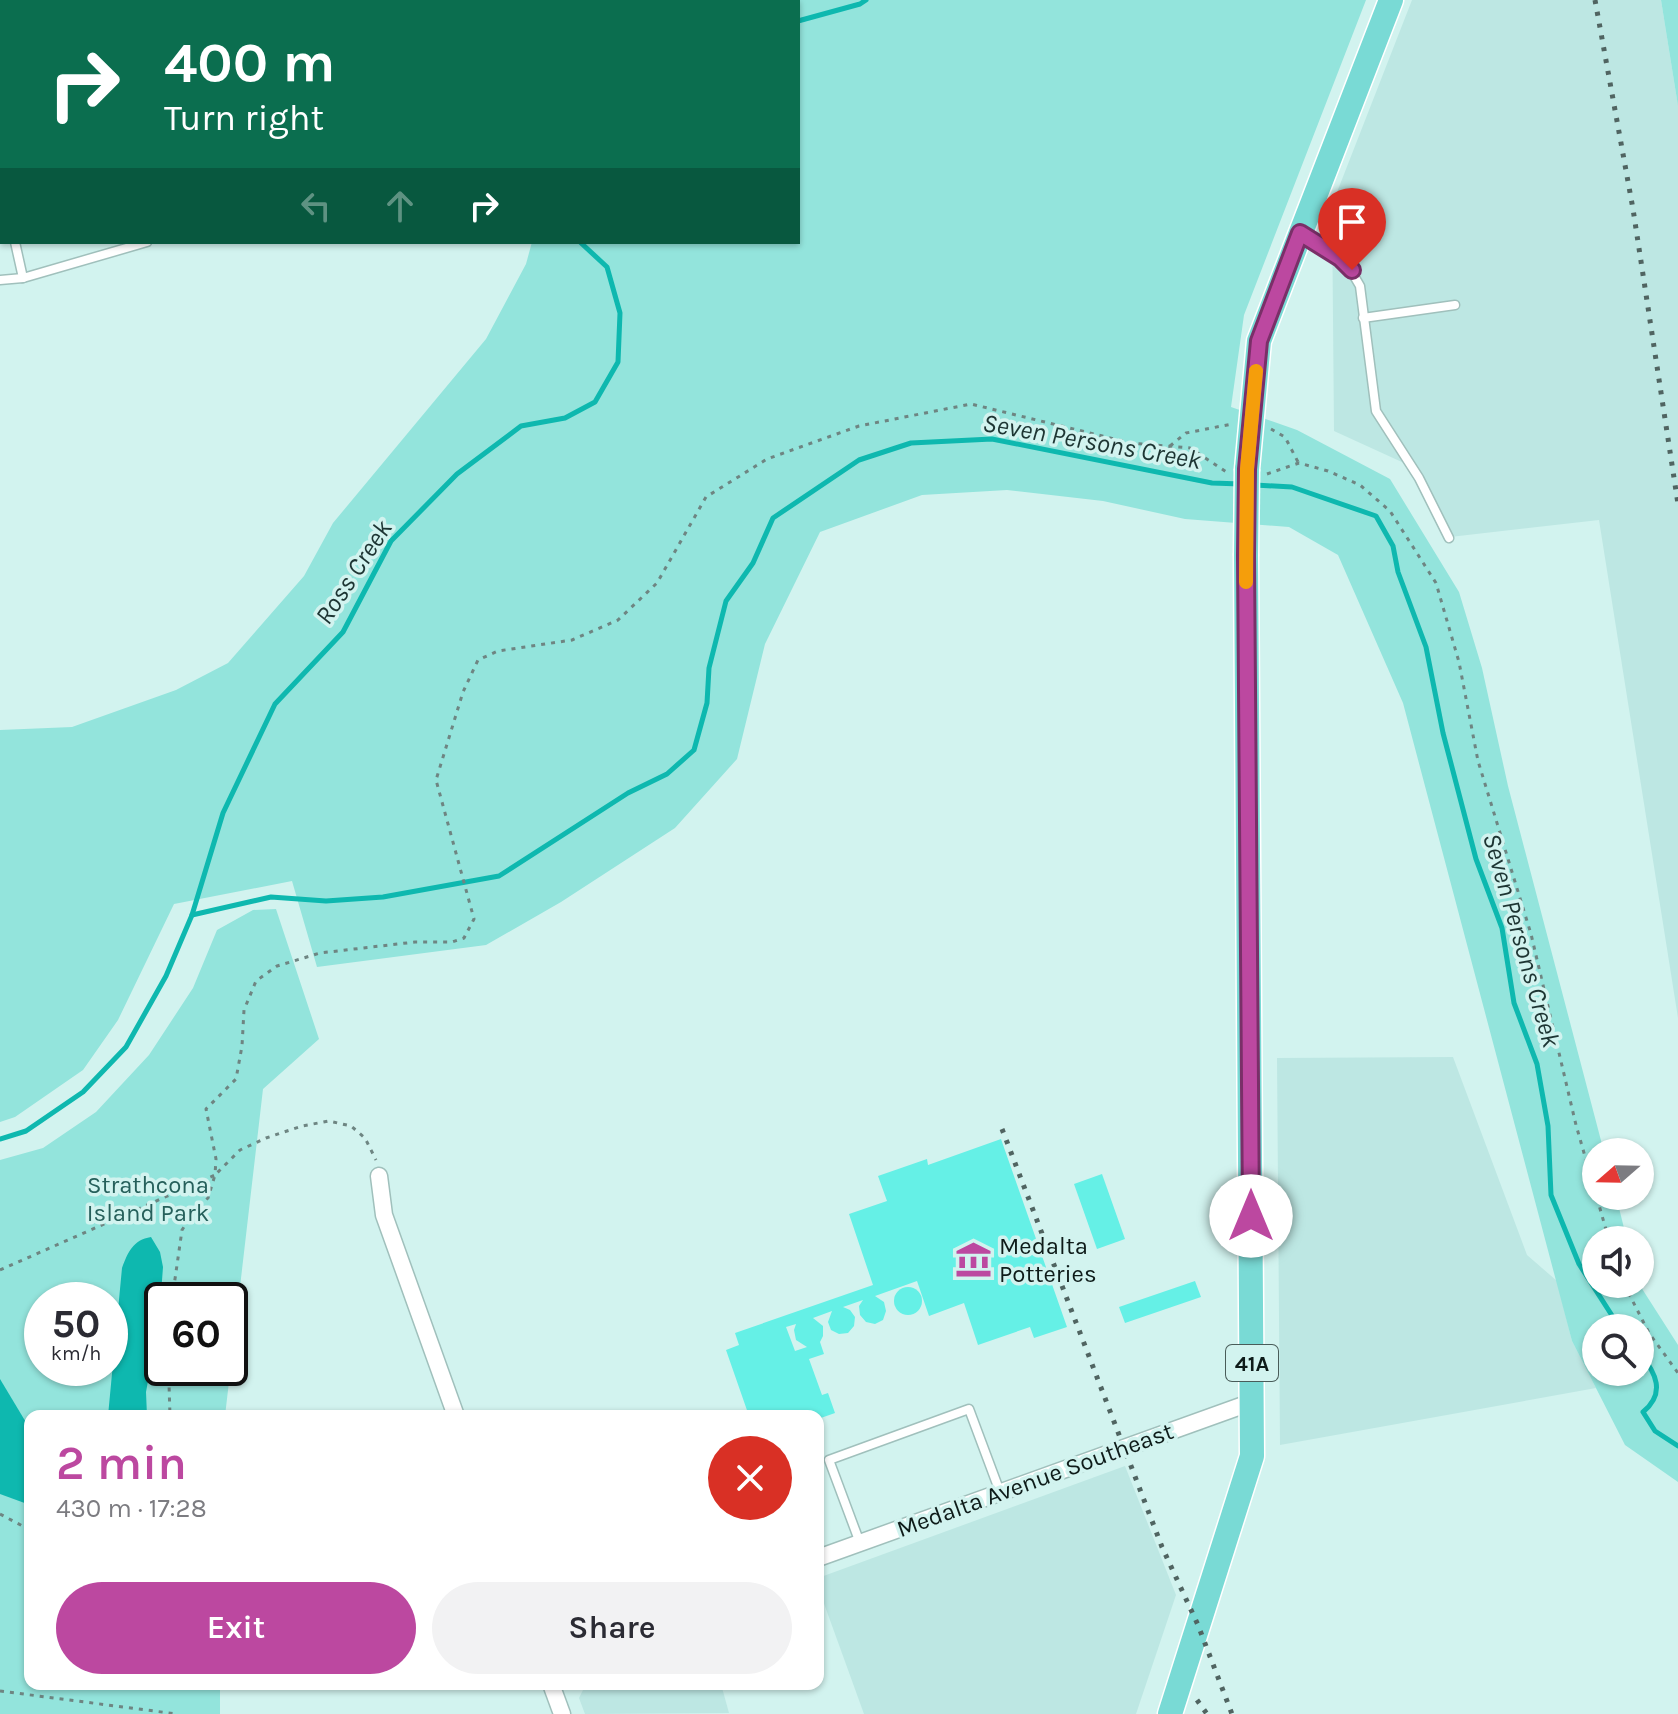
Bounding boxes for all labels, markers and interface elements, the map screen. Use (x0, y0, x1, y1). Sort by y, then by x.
text: 400 m (164, 30, 335, 95)
icon: right (32, 32, 136, 136)
text: Turn right (164, 97, 324, 139)
icon: left (294, 184, 338, 228)
icon: ahead (378, 184, 422, 228)
icon: right (462, 184, 506, 228)
pin (1318, 188, 1386, 270)
icon: arrive (1330, 200, 1374, 244)
water label: Seven Persons Creek (980, 407, 1204, 476)
water label: Ross Creek (308, 514, 399, 630)
water label: Seven Persons Creek (1476, 830, 1567, 1051)
north arrow (1582, 1138, 1654, 1210)
map controls (1582, 1138, 1654, 1386)
park label: Strathcona Island Park (87, 1171, 209, 1227)
position arrow (1209, 1174, 1293, 1258)
button: sound (1582, 1226, 1654, 1298)
place label: Medalta Potteries (999, 1232, 1097, 1288)
museum icon: Medalta Potteries (954, 1241, 992, 1279)
speed limit sign: 60 (144, 1282, 248, 1386)
text: 50 (52, 1300, 100, 1347)
button: search (1582, 1314, 1654, 1386)
text: km/h (51, 1342, 101, 1365)
road number: 41A (1226, 1345, 1278, 1381)
street label: Medalta Avenue Southeast (893, 1417, 1177, 1543)
text: 2 min (56, 1435, 187, 1491)
button: close (708, 1436, 792, 1520)
text: 430 m · 17:28 (56, 1493, 207, 1524)
button: Exit (56, 1582, 416, 1674)
button: Share (432, 1582, 792, 1674)

